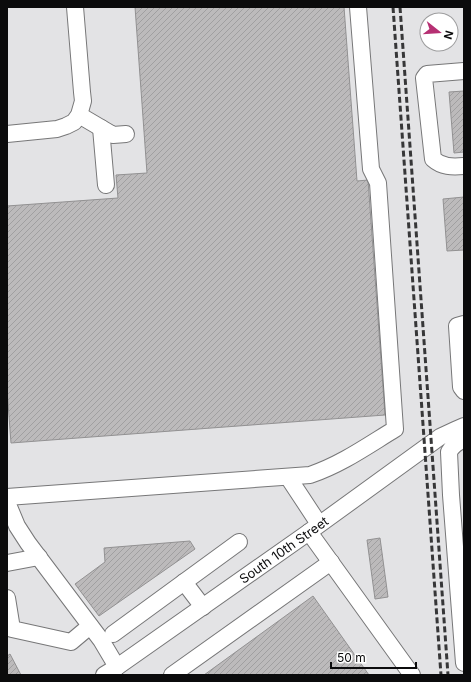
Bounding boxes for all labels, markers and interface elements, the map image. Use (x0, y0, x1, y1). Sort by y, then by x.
north arrow (419, 12, 459, 52)
text: N (441, 29, 456, 41)
street label: South 10th Street (236, 513, 331, 587)
scale bar (331, 644, 416, 670)
text: 50 m (337, 650, 366, 665)

